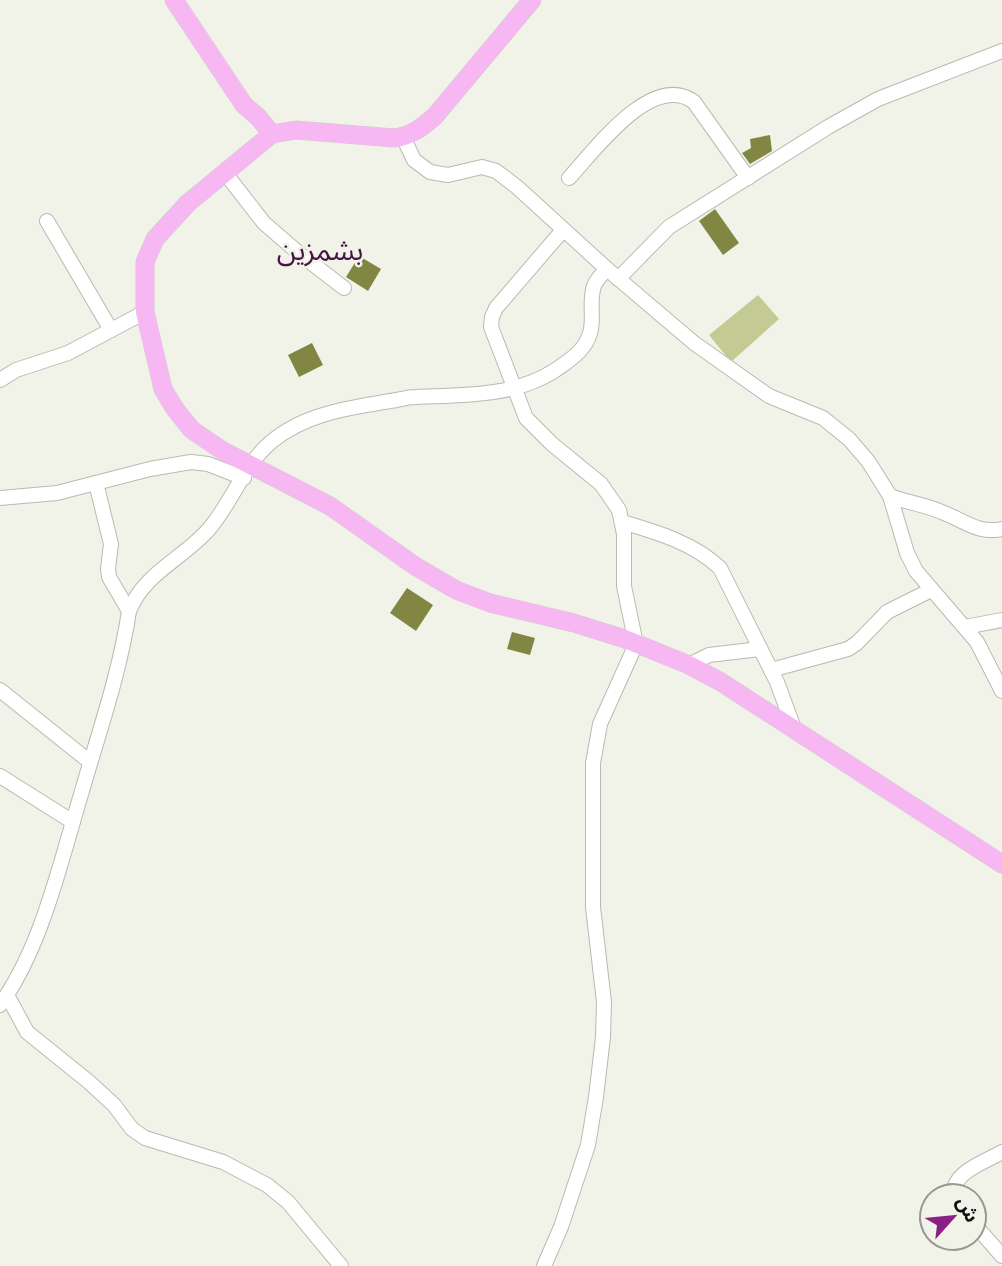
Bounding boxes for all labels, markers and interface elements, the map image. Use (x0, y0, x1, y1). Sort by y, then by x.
district label: بشمزين (277, 234, 363, 267)
north arrow (918, 1182, 988, 1252)
text: ش (952, 1193, 984, 1226)

